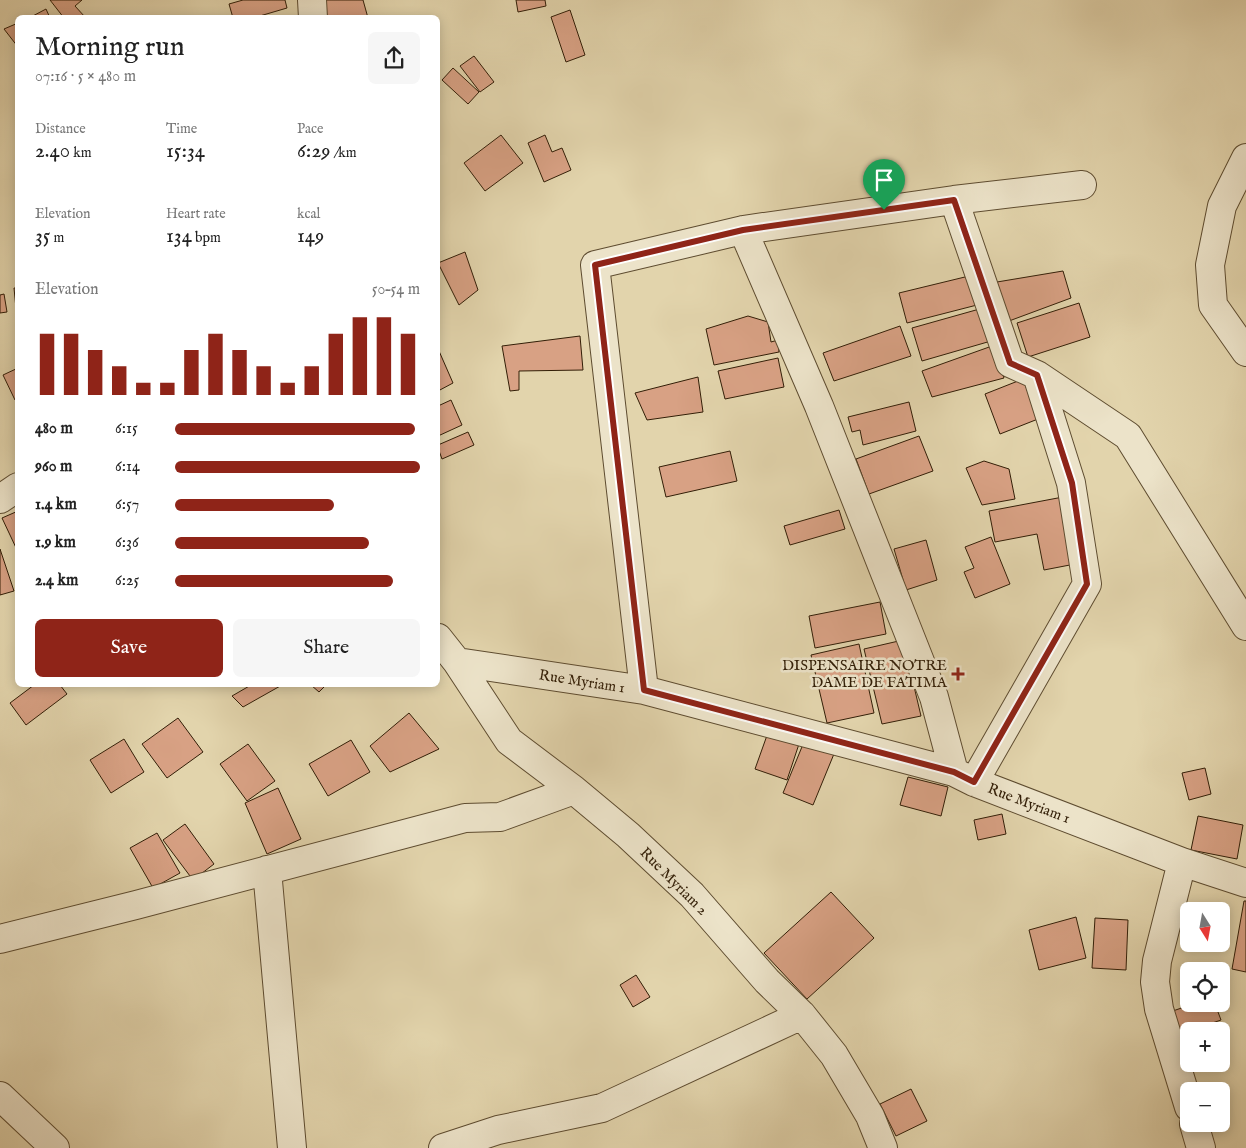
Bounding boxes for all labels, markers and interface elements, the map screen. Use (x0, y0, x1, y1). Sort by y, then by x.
text: Morning run (35, 30, 185, 65)
button: share (368, 32, 420, 84)
text: 07:16 · 5 × 480 m (35, 67, 136, 87)
text: Distance (35, 120, 86, 138)
text: Time (166, 120, 197, 138)
text: Pace (297, 120, 324, 138)
text: 2.40 (35, 138, 70, 165)
text: 15:34 (166, 138, 205, 165)
text: 6:29 (297, 138, 330, 165)
text: km (70, 144, 92, 162)
text: /km (330, 144, 357, 162)
pin (863, 159, 905, 210)
icon: arrive (870, 166, 898, 194)
text: Elevation (35, 205, 91, 223)
text: Heart rate (166, 205, 226, 223)
text: kcal (297, 205, 320, 223)
text: 35 (35, 223, 50, 250)
text: 134 (166, 223, 192, 250)
text: 149 (297, 223, 324, 250)
text: m (50, 229, 64, 247)
text: bpm (192, 229, 221, 247)
text: Elevation (35, 280, 98, 300)
text: 50–54 m (372, 280, 420, 300)
text: 480 m (35, 419, 73, 439)
text: 6:15 (115, 419, 138, 439)
text: 960 m (35, 457, 72, 477)
text: 6:14 (115, 457, 140, 477)
text: 1.4 km (35, 495, 77, 515)
text: 6:57 (115, 495, 139, 515)
text: 1.9 km (35, 533, 76, 553)
text: 6:36 (115, 533, 139, 553)
text: 2.4 km (35, 571, 78, 591)
text: 6:25 (115, 571, 139, 591)
button: Save (35, 619, 223, 677)
button: Share (233, 619, 420, 677)
place label: DISPENSAIRE NOTRE DAME DE FATIMA (782, 656, 948, 692)
street label: Rue Myriam 1 (538, 665, 626, 698)
marker: DISPENSAIRE NOTRE DAME DE FATIMA (951, 667, 965, 681)
street label: Rue Myriam 1 (985, 779, 1073, 828)
street label: Rue Myriam 2 (636, 843, 712, 919)
north arrow (1180, 902, 1230, 952)
map controls (1180, 902, 1230, 1132)
button: locate (1180, 962, 1230, 1012)
button: + (1180, 1022, 1230, 1072)
button: − (1180, 1082, 1230, 1132)

